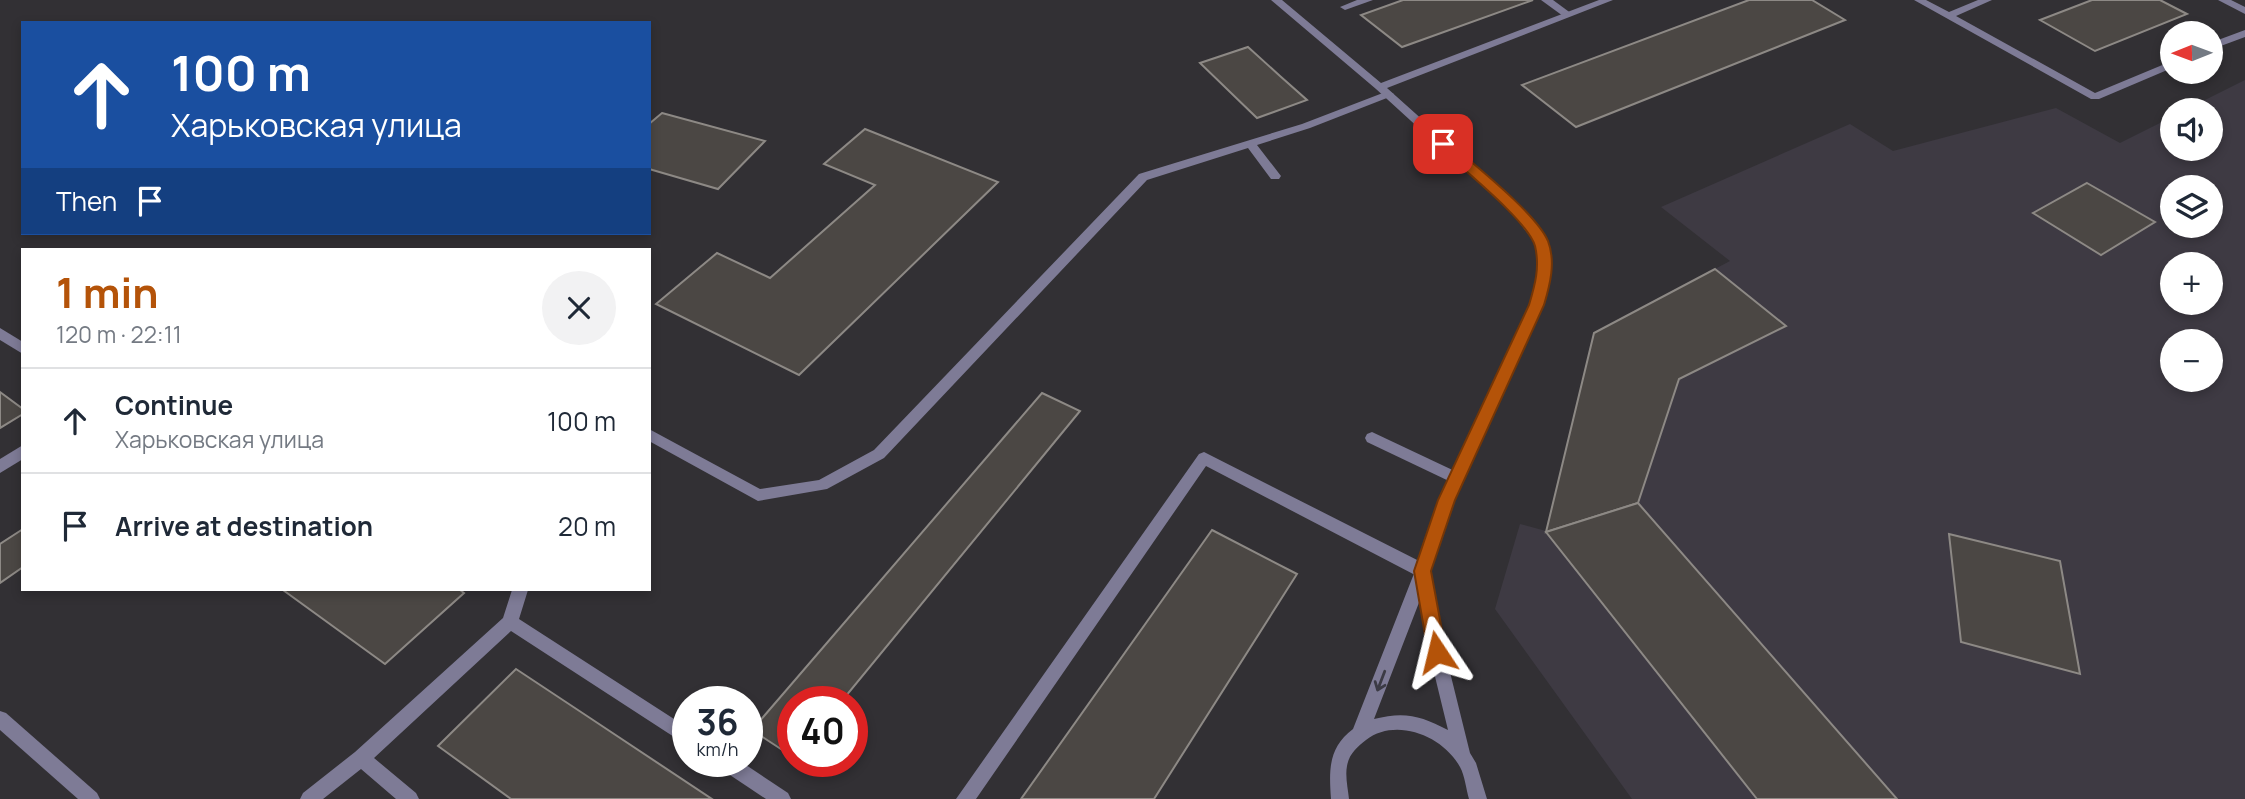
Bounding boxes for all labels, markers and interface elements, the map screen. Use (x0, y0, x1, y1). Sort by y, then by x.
north arrow (2160, 21, 2222, 84)
map controls (2160, 21, 2223, 392)
text: 100 m (171, 39, 311, 106)
icon: ahead (56, 49, 147, 140)
button: sound (2160, 98, 2223, 161)
text: Харьковская улица (171, 103, 462, 147)
pin (1413, 114, 1473, 174)
icon: arrive (1424, 125, 1462, 163)
button: layers (2160, 175, 2223, 238)
icon: arrive (131, 182, 169, 220)
text: Then (56, 183, 117, 219)
button: + (2160, 252, 2223, 315)
text: 1 min (56, 263, 159, 321)
button: close (542, 271, 616, 345)
text: 120 m · 22:11 (56, 318, 182, 350)
button: − (2160, 329, 2223, 392)
text: Continue (115, 387, 233, 423)
icon: ahead (56, 402, 94, 440)
text: 100 m (547, 403, 616, 439)
text: Харьковская улица (115, 423, 324, 455)
icon: arrive (56, 507, 94, 545)
text: Arrive at destination (115, 508, 373, 544)
text: 20 m (558, 508, 616, 544)
position arrow (1400, 615, 1474, 689)
one-way arrow (1373, 669, 1386, 691)
speed limit sign: 40 (777, 686, 868, 777)
text: 36 (696, 698, 739, 746)
text: km/h (697, 737, 738, 761)

